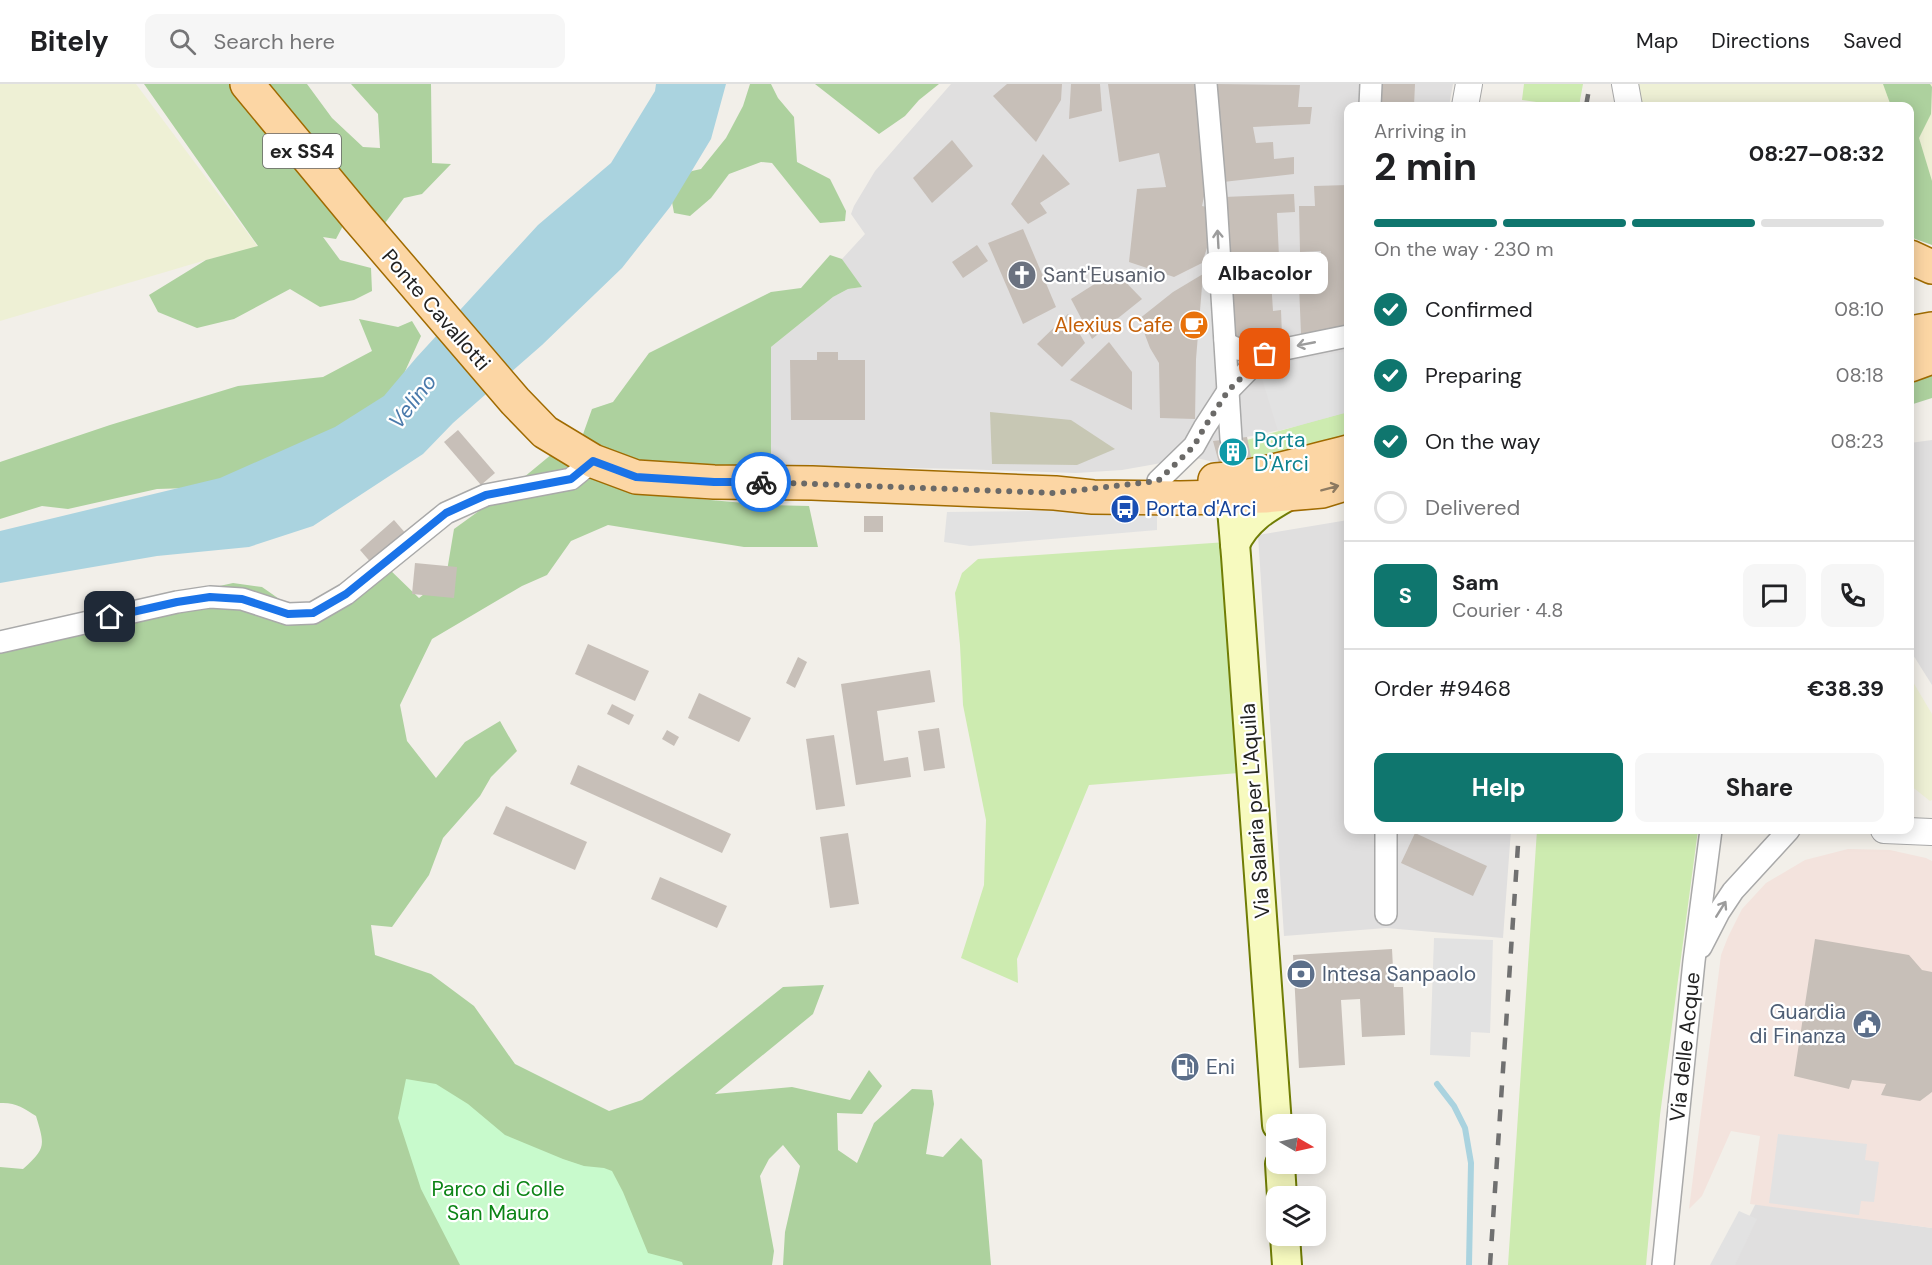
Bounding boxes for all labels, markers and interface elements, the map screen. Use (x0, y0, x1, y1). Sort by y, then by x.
search box (145, 14, 565, 68)
text: Bitely (30, 23, 109, 60)
icon: search (166, 25, 199, 58)
text: Search here (214, 27, 335, 56)
text: Map (1636, 27, 1678, 55)
text: Directions (1711, 27, 1810, 55)
text: Saved (1843, 27, 1902, 55)
text: Arriving in (1374, 118, 1466, 144)
road number: ex SS4 (263, 134, 341, 168)
text: 08:27–08:32 (1749, 139, 1884, 168)
text: 2 min (1374, 141, 1477, 192)
one-way arrow (1213, 230, 1224, 250)
text: On the way · 230 m (1374, 236, 1554, 262)
street label: Ponte Cavallotti (375, 243, 497, 377)
callout: Albacolor (1202, 252, 1328, 294)
church icon: Sant'Eusanio (1006, 259, 1038, 291)
text: Albacolor (1218, 260, 1312, 286)
place label: Sant'Eusanio (1043, 261, 1166, 289)
icon: check (1374, 293, 1407, 326)
text: Confirmed (1425, 295, 1533, 324)
text: 08:10 (1834, 296, 1884, 322)
cafe icon: Alexius Cafe (1178, 309, 1210, 341)
place label: Alexius Cafe (1054, 311, 1173, 339)
pin (1239, 328, 1290, 379)
icon: bag (1248, 337, 1281, 370)
one-way arrow (1297, 339, 1317, 350)
icon: check (1374, 359, 1407, 392)
text: Preparing (1425, 361, 1522, 390)
text: 08:18 (1836, 362, 1884, 388)
water label: Velino (382, 368, 443, 435)
icon: check (1374, 425, 1407, 458)
place label: Porta D'Arci (1254, 426, 1309, 478)
text: On the way (1425, 427, 1540, 456)
text: 08:23 (1831, 428, 1884, 454)
building icon: Porta D'Arci (1217, 436, 1249, 468)
courier (731, 452, 791, 512)
icon: bike (745, 466, 778, 499)
one-way arrow (1321, 482, 1340, 493)
bus stop icon: Porta d'Arci (1109, 493, 1141, 525)
text: Delivered (1425, 493, 1520, 522)
place label: Porta d'Arci (1146, 495, 1257, 523)
button: chat (1743, 564, 1806, 627)
button: phone (1821, 564, 1884, 627)
text: Sam (1452, 568, 1499, 597)
text: S (1399, 581, 1412, 610)
pin (84, 591, 135, 642)
text: Courier · 4.8 (1452, 597, 1563, 623)
icon: home (93, 600, 126, 633)
text: Order #9468 (1374, 674, 1511, 703)
text: €38.39 (1807, 674, 1884, 703)
street label: Via Salaria per L'Aquila (1234, 702, 1276, 920)
button: Help (1374, 753, 1623, 822)
button: Share (1635, 753, 1884, 822)
one-way arrow (1714, 901, 1727, 918)
bank icon: Intesa Sanpaolo (1285, 958, 1317, 990)
place label: Intesa Sanpaolo (1322, 960, 1476, 988)
street label: Via delle Acque (1663, 971, 1707, 1123)
place label: Guardia di Finanza (1749, 998, 1846, 1050)
public building icon: Guardia di Finanza (1851, 1008, 1883, 1040)
fuel station icon: Eni (1169, 1051, 1201, 1083)
place label: Eni (1206, 1053, 1235, 1081)
north arrow (1266, 1114, 1326, 1174)
map controls (1266, 1114, 1326, 1246)
park label: Parco di Colle San Mauro (431, 1175, 565, 1227)
button: layers (1266, 1186, 1326, 1246)

